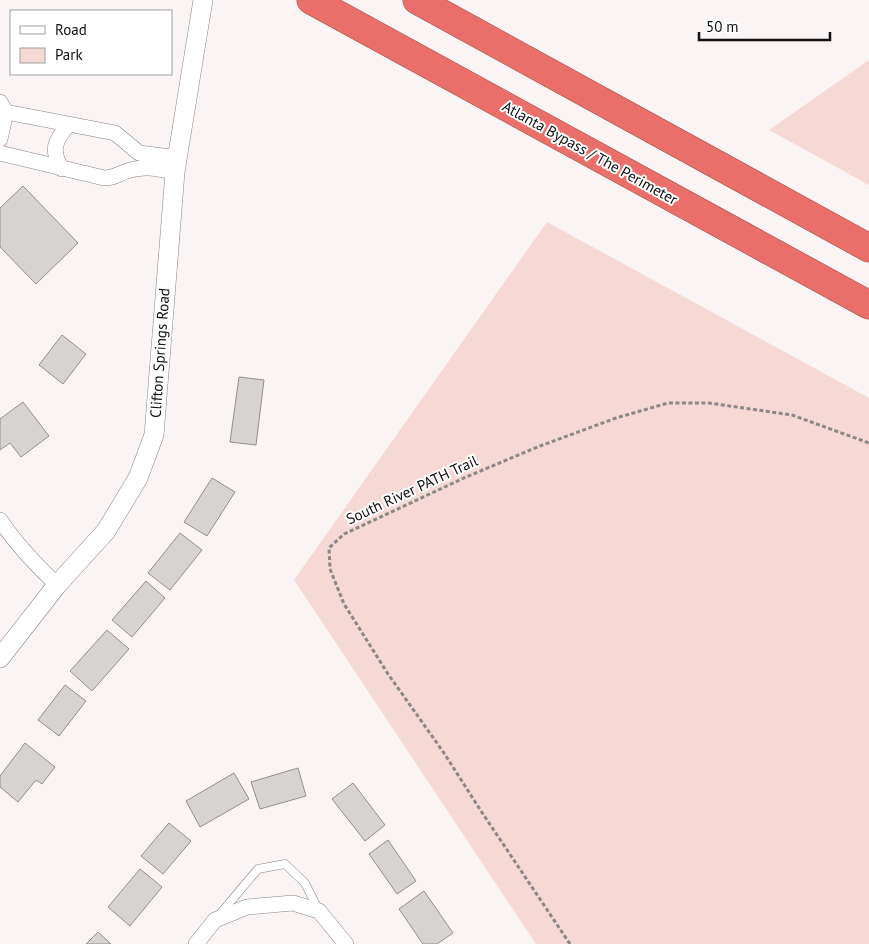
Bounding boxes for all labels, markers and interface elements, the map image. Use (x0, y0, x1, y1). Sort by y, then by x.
legend (10, 10, 172, 75)
scale bar (699, 10, 830, 42)
text: 50 m (706, 17, 739, 36)
text: Road (55, 20, 87, 39)
text: Park (55, 45, 83, 64)
street label: Atlanta Bypass / The Perimeter (499, 96, 681, 209)
street label: Clifton Springs Road (145, 287, 174, 419)
street label: South River PATH Trail (343, 450, 481, 528)

